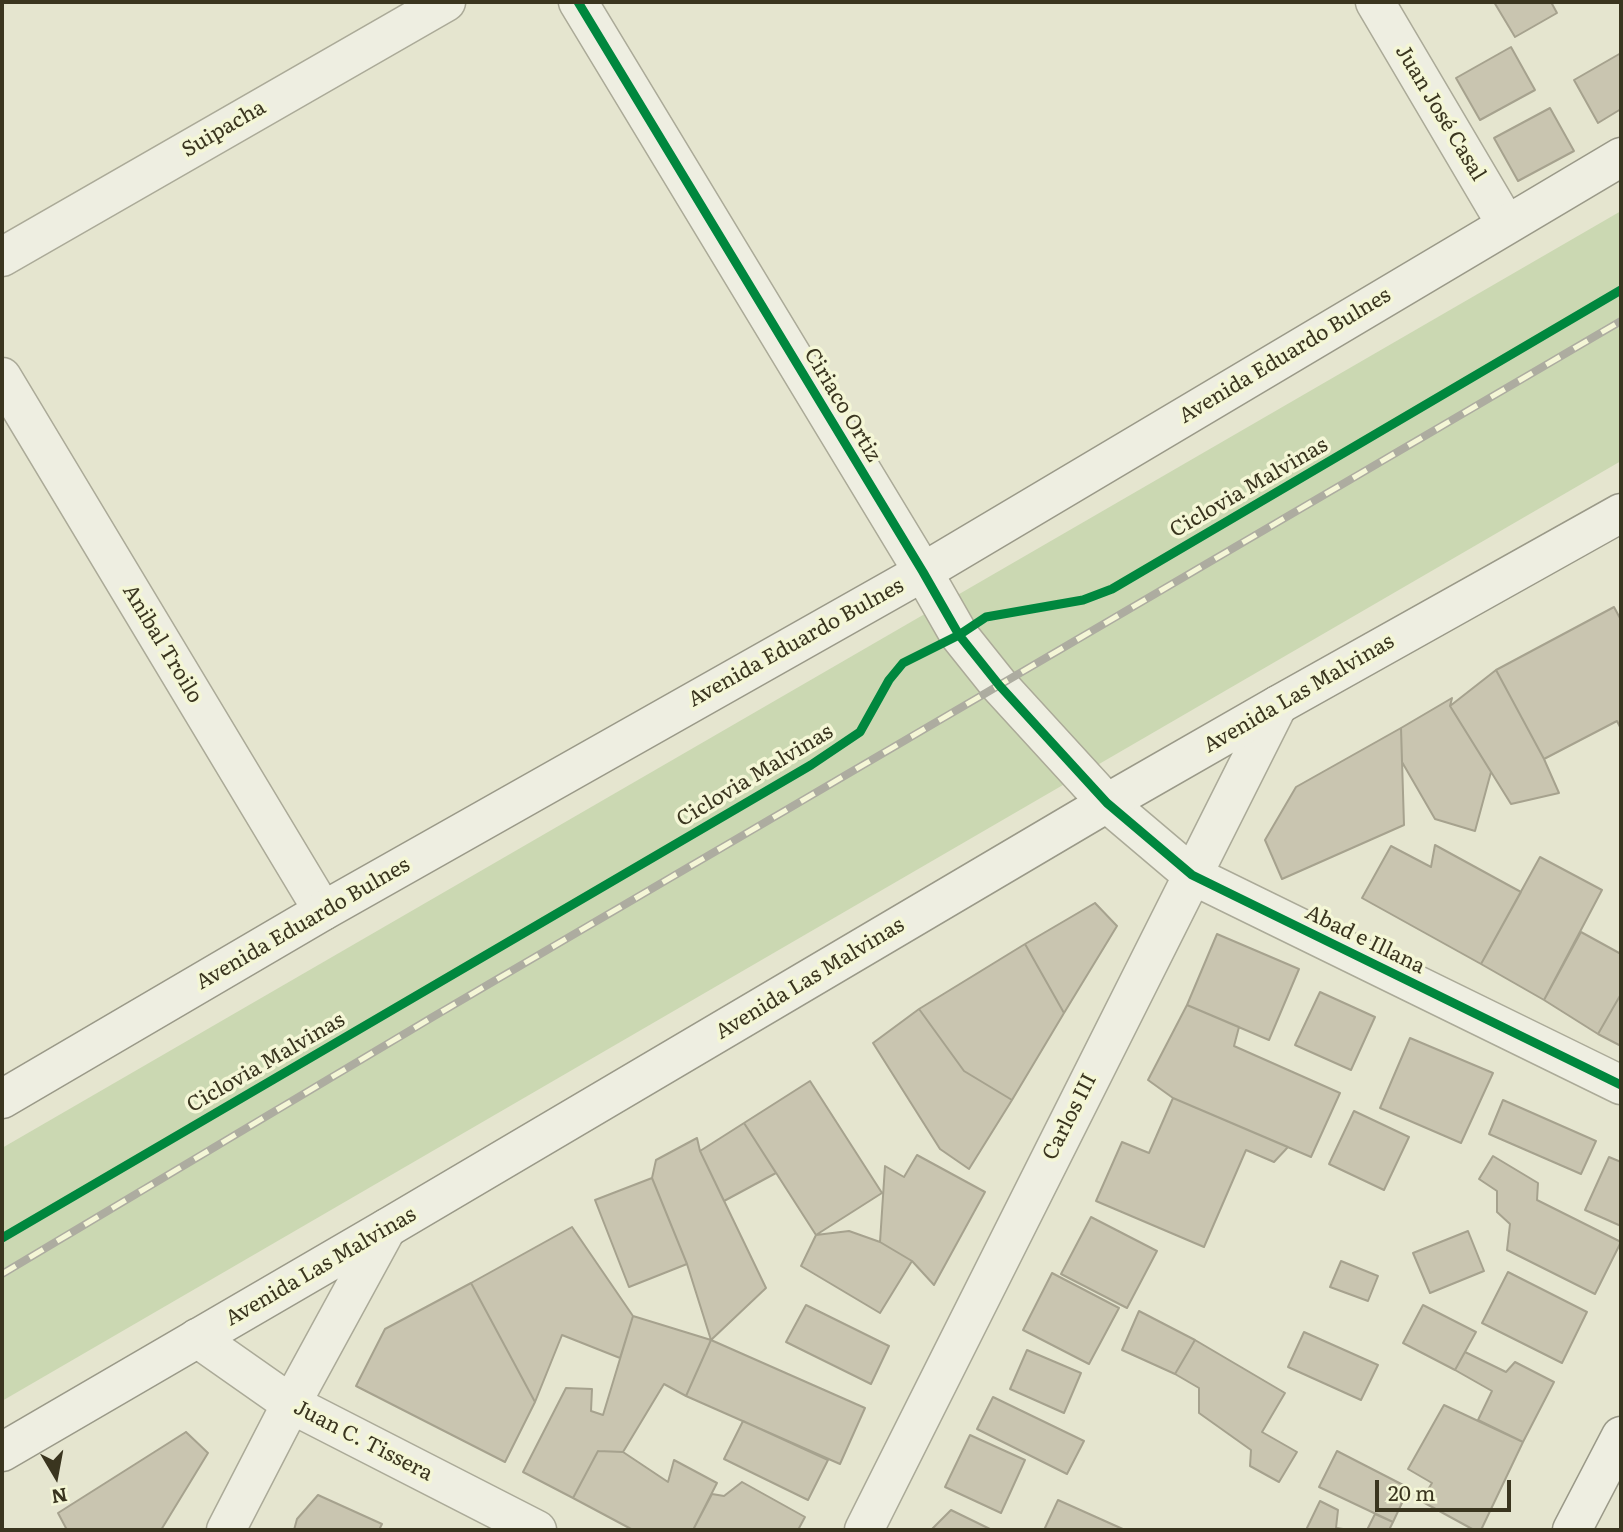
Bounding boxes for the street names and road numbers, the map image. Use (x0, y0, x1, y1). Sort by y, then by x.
street label: Juan José Casal (1389, 40, 1491, 186)
street label: Suipacha (178, 95, 270, 163)
street label: Avenida Eduardo Bulnes (1175, 283, 1395, 429)
street label: Ciriaco Ortiz (798, 344, 886, 466)
street label: Ciclovia Malvinas (1166, 433, 1332, 543)
street label: Avenida Eduardo Bulnes (684, 573, 908, 713)
street label: Anibal Troilo (117, 580, 207, 708)
street label: Avenida Las Malvinas (1199, 629, 1399, 759)
street label: Ciclovia Malvinas (672, 719, 838, 833)
street label: Avenida Eduardo Bulnes (192, 852, 414, 996)
street label: Abad e Illana (1301, 900, 1429, 980)
street label: Avenida Las Malvinas (711, 913, 909, 1045)
street label: Ciclovia Malvinas (183, 1008, 349, 1118)
street label: Carlos III (1038, 1070, 1102, 1164)
street label: Avenida Las Malvinas (221, 1202, 421, 1332)
street label: Juan C. Tissera (289, 1395, 437, 1487)

